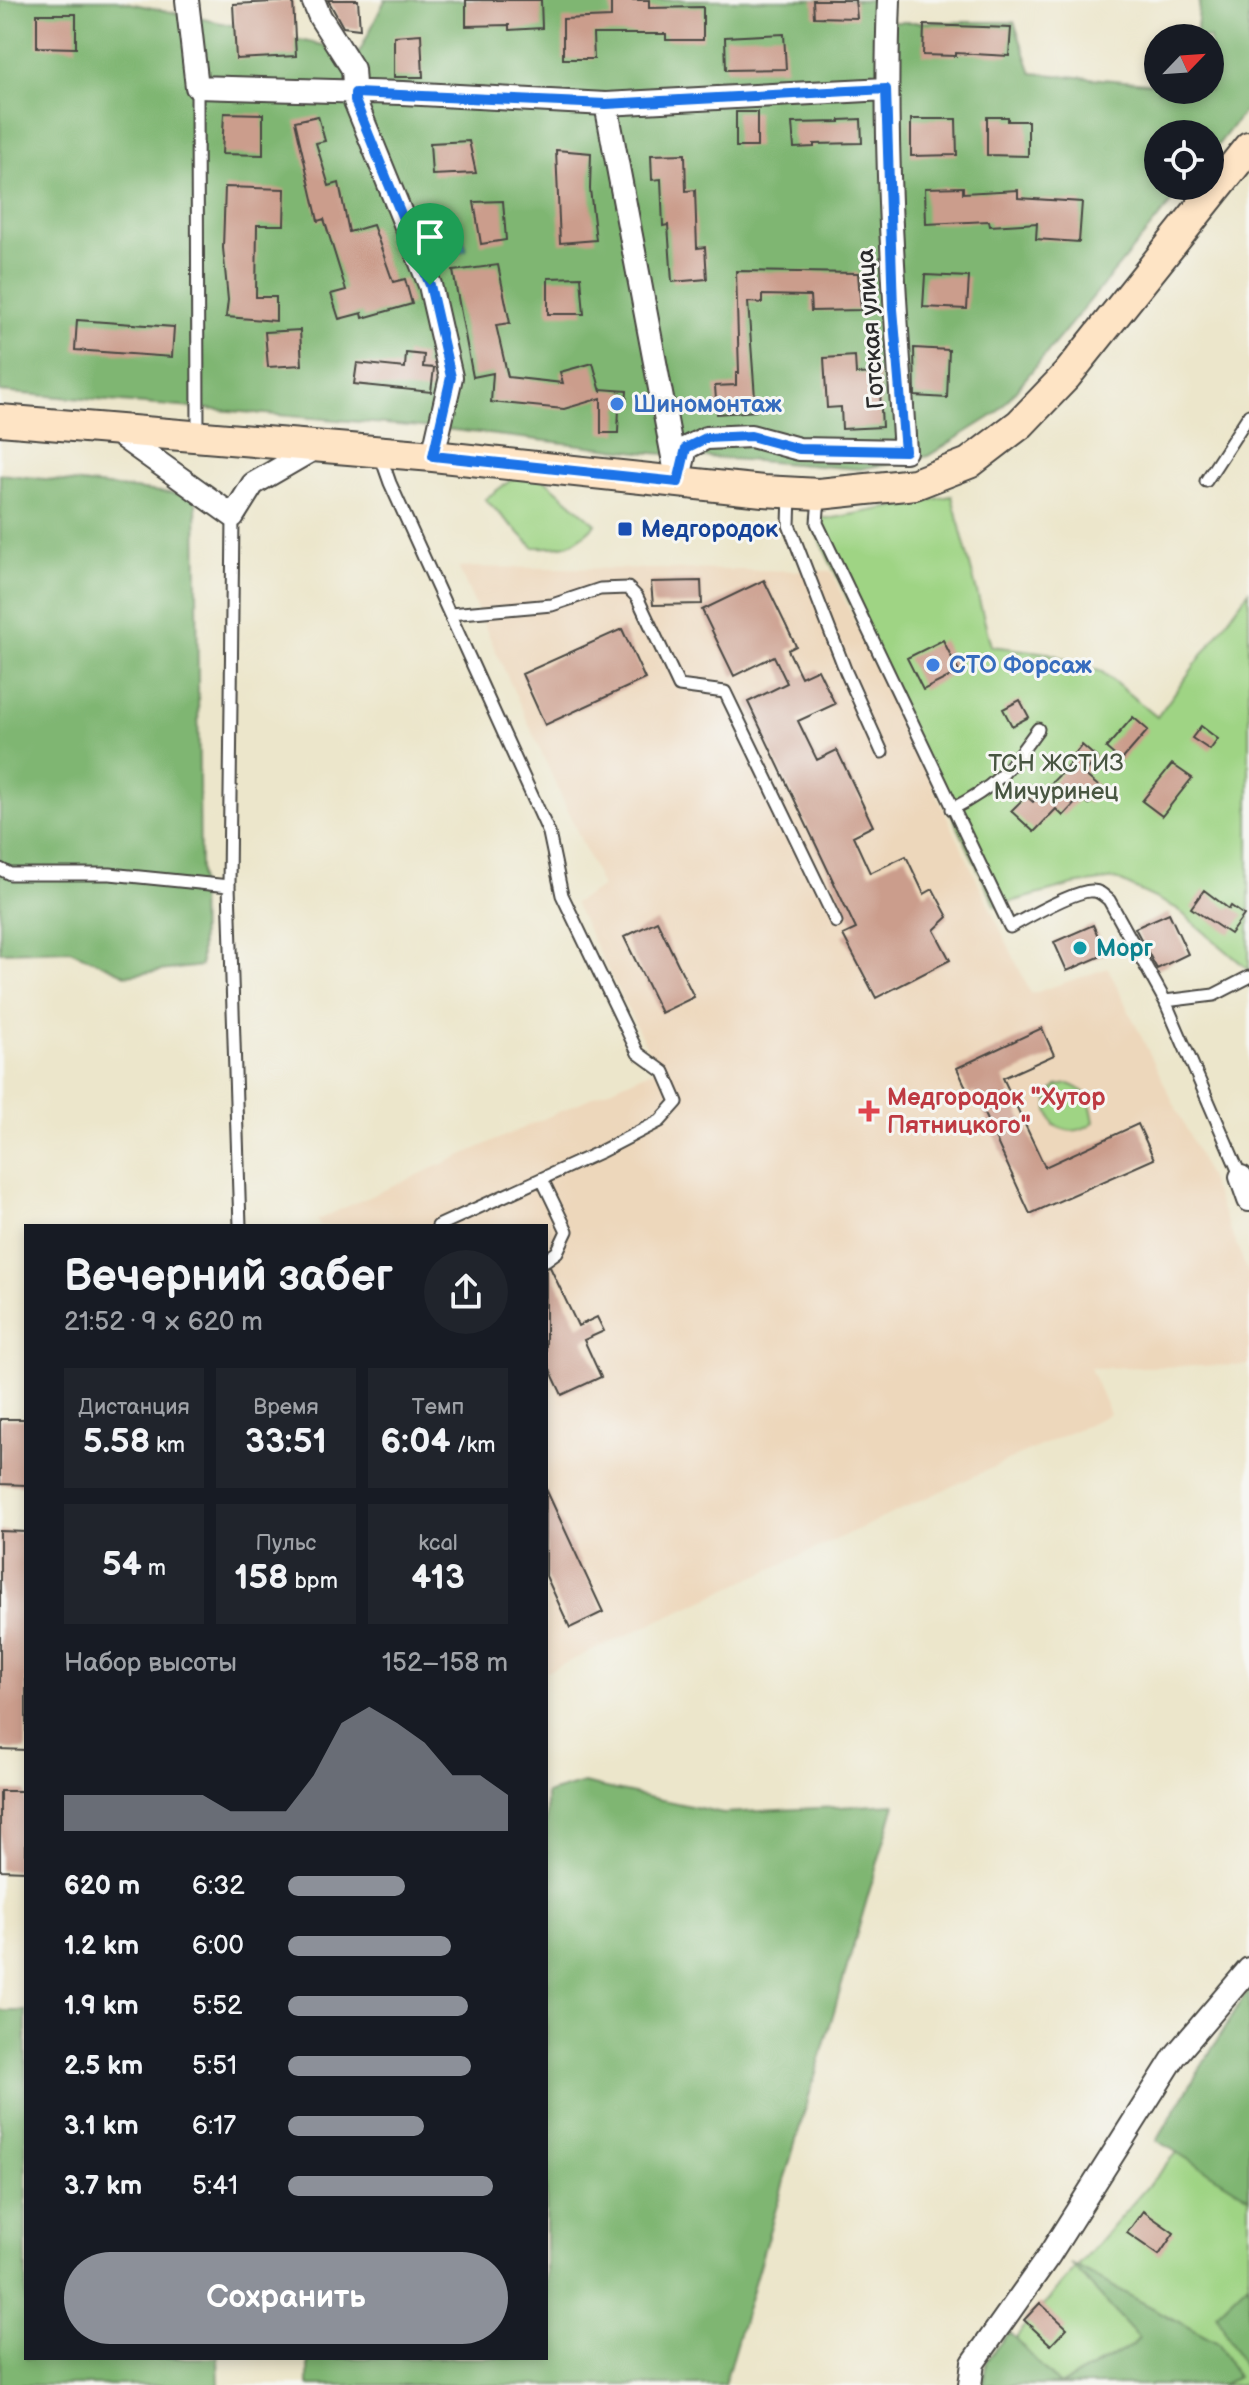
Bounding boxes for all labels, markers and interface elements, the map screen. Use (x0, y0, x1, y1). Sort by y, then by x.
north arrow (1144, 24, 1224, 104)
map controls (1144, 24, 1224, 200)
button: locate (1144, 120, 1224, 200)
pin (396, 203, 464, 285)
icon: arrive (408, 215, 452, 259)
street label: Готская улица (851, 248, 891, 410)
place label: Шиномонтаж (633, 390, 782, 419)
marker: Шиномонтаж (608, 395, 626, 413)
place label: Медгородок (641, 515, 779, 544)
marker: Медгородок (616, 520, 634, 538)
place label: СТО Форсаж (949, 651, 1092, 680)
marker: СТО Форсаж (924, 656, 942, 674)
park label: ТСН ЖСТИЗ Мичуринец (988, 749, 1124, 806)
place label: Морг (1096, 934, 1154, 963)
marker: Морг (1071, 939, 1089, 957)
place label: Медгородок "Хутор Пятницкого" (887, 1083, 1105, 1140)
marker: Медгородок "Хутор Пятницкого" (858, 1100, 880, 1122)
text: Вечерний забег (64, 1250, 393, 1303)
button: share (424, 1250, 508, 1334)
text: 21:52 · 9 × 620 m (64, 1307, 263, 1338)
text: Дистанция (78, 1394, 190, 1421)
text: Время (253, 1394, 319, 1421)
text: Темп (412, 1394, 464, 1421)
text: 5.58 (83, 1421, 150, 1462)
text: 33:51 (245, 1421, 327, 1462)
text: 6:04 (381, 1421, 451, 1462)
text: km (150, 1432, 185, 1459)
text: /km (451, 1432, 495, 1459)
text: Пульс (256, 1530, 316, 1557)
text: kcal (418, 1530, 458, 1557)
text: 54 (102, 1544, 142, 1585)
text: m (142, 1555, 166, 1582)
text: 158 (234, 1557, 289, 1598)
text: 413 (411, 1557, 465, 1598)
text: bpm (289, 1568, 338, 1595)
text: Набор высоты (64, 1648, 237, 1679)
text: 152–158 m (382, 1648, 508, 1679)
text: 620 m (64, 1871, 140, 1902)
text: 6:32 (192, 1871, 244, 1902)
text: 1.2 km (64, 1931, 139, 1962)
text: 6:00 (192, 1931, 244, 1962)
text: 1.9 km (64, 1991, 139, 2022)
text: 5:52 (192, 1991, 242, 2022)
text: 2.5 km (64, 2051, 143, 2082)
text: 5:51 (192, 2051, 237, 2082)
text: 3.1 km (64, 2111, 139, 2142)
text: 6:17 (192, 2111, 236, 2142)
text: 3.7 km (64, 2171, 142, 2202)
text: 5:41 (192, 2171, 238, 2202)
button: Сохранить (64, 2252, 508, 2344)

